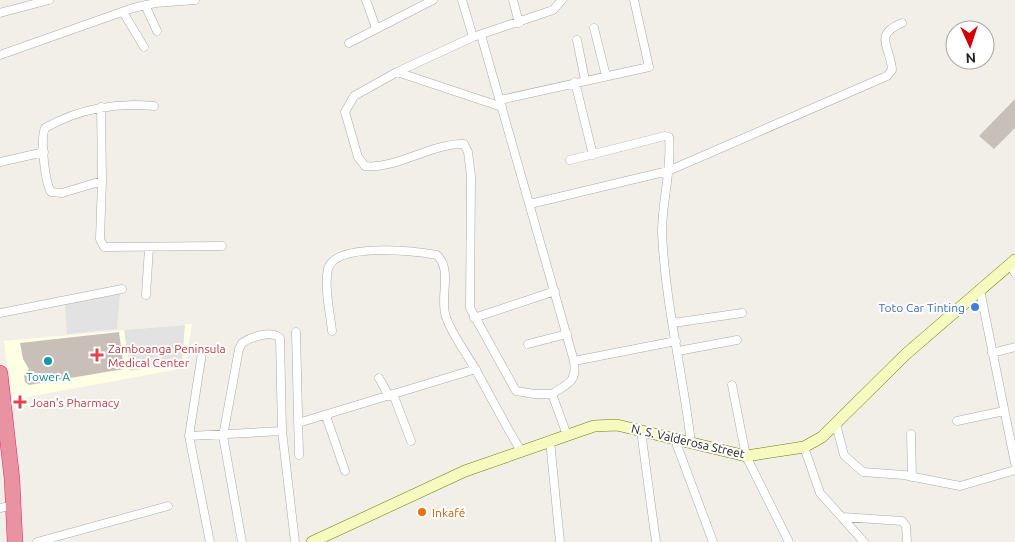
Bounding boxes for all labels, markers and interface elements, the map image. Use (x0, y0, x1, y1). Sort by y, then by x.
north arrow (945, 20, 995, 70)
text: N (965, 50, 976, 66)
place label: Toto Car Tinting (879, 301, 965, 314)
marker: Toto Car Tinting (969, 301, 981, 313)
place label: Zamboanga Peninsula Medical Center (108, 342, 226, 369)
marker: Zamboanga Peninsula Medical Center (90, 348, 104, 362)
marker: Tower A (42, 355, 54, 367)
place label: Tower A (26, 370, 70, 383)
marker: Joan's Pharmacy (14, 396, 26, 408)
place label: Joan's Pharmacy (30, 396, 120, 409)
street label: N. S. Valderosa Street (630, 422, 746, 460)
marker: Inkafé (416, 506, 428, 518)
place label: Inkafé (432, 506, 465, 519)

